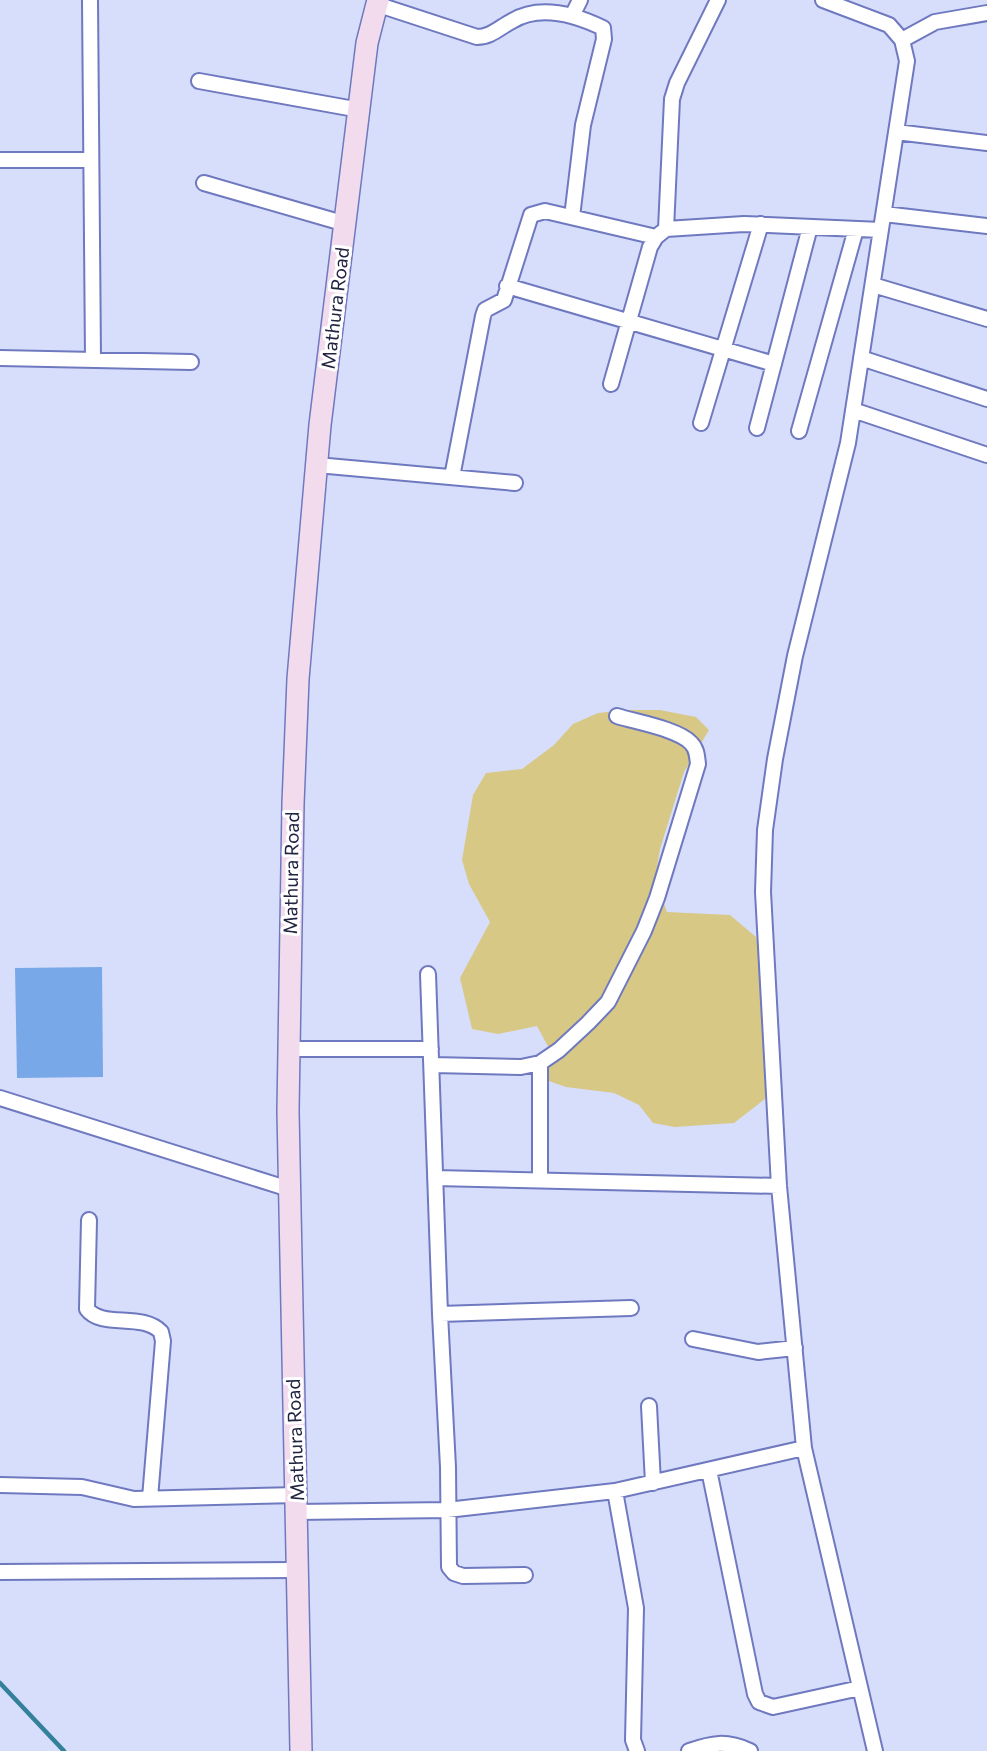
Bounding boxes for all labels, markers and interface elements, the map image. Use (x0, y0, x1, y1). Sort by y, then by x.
street label: Mathura Road (316, 246, 353, 370)
street label: Mathura Road (278, 812, 303, 934)
street label: Mathura Road (281, 1378, 308, 1502)

